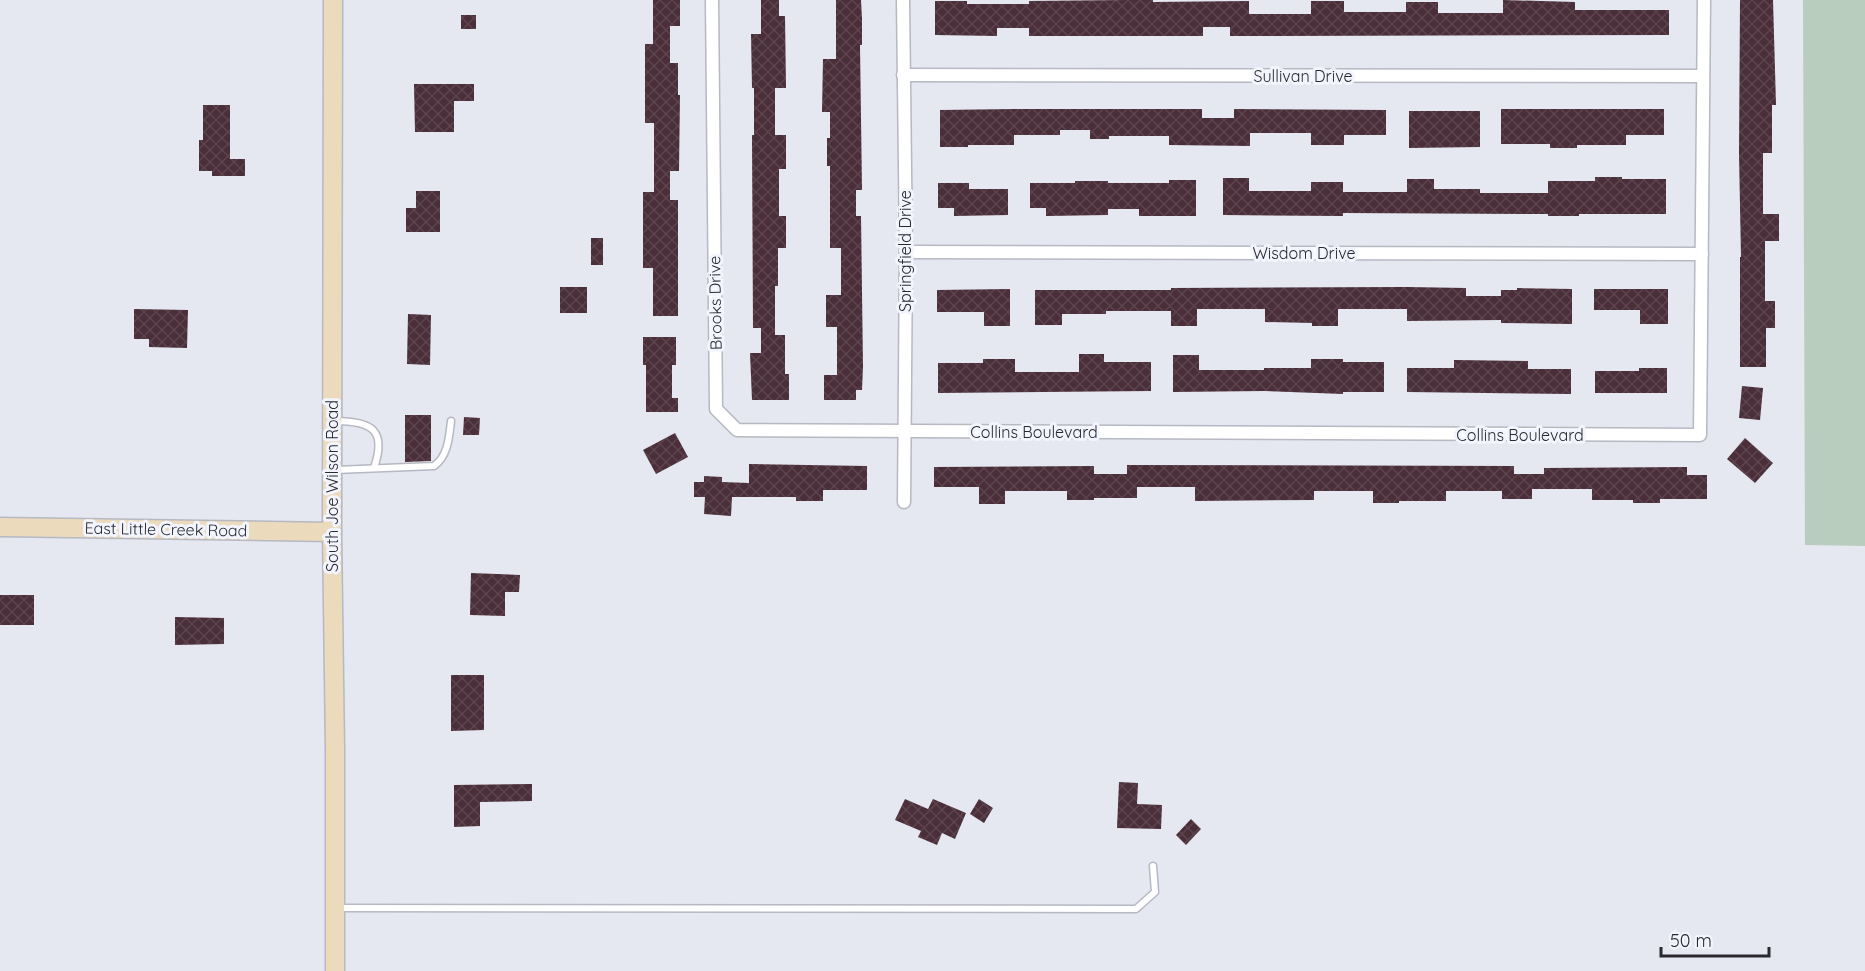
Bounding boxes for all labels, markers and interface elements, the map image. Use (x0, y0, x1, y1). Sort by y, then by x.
street label: Sullivan Drive (1253, 66, 1353, 86)
street label: Springfield Drive (895, 190, 915, 312)
street label: Wisdom Drive (1252, 243, 1356, 263)
street label: Brooks Drive (704, 256, 726, 350)
street label: South Joe Wilson Road (322, 400, 342, 572)
street label: Collins Boulevard (970, 422, 1098, 442)
street label: Collins Boulevard (1456, 425, 1584, 445)
street label: East Little Creek Road (84, 518, 248, 540)
scale bar (1661, 920, 1769, 958)
text: 50 m (1670, 929, 1712, 952)

